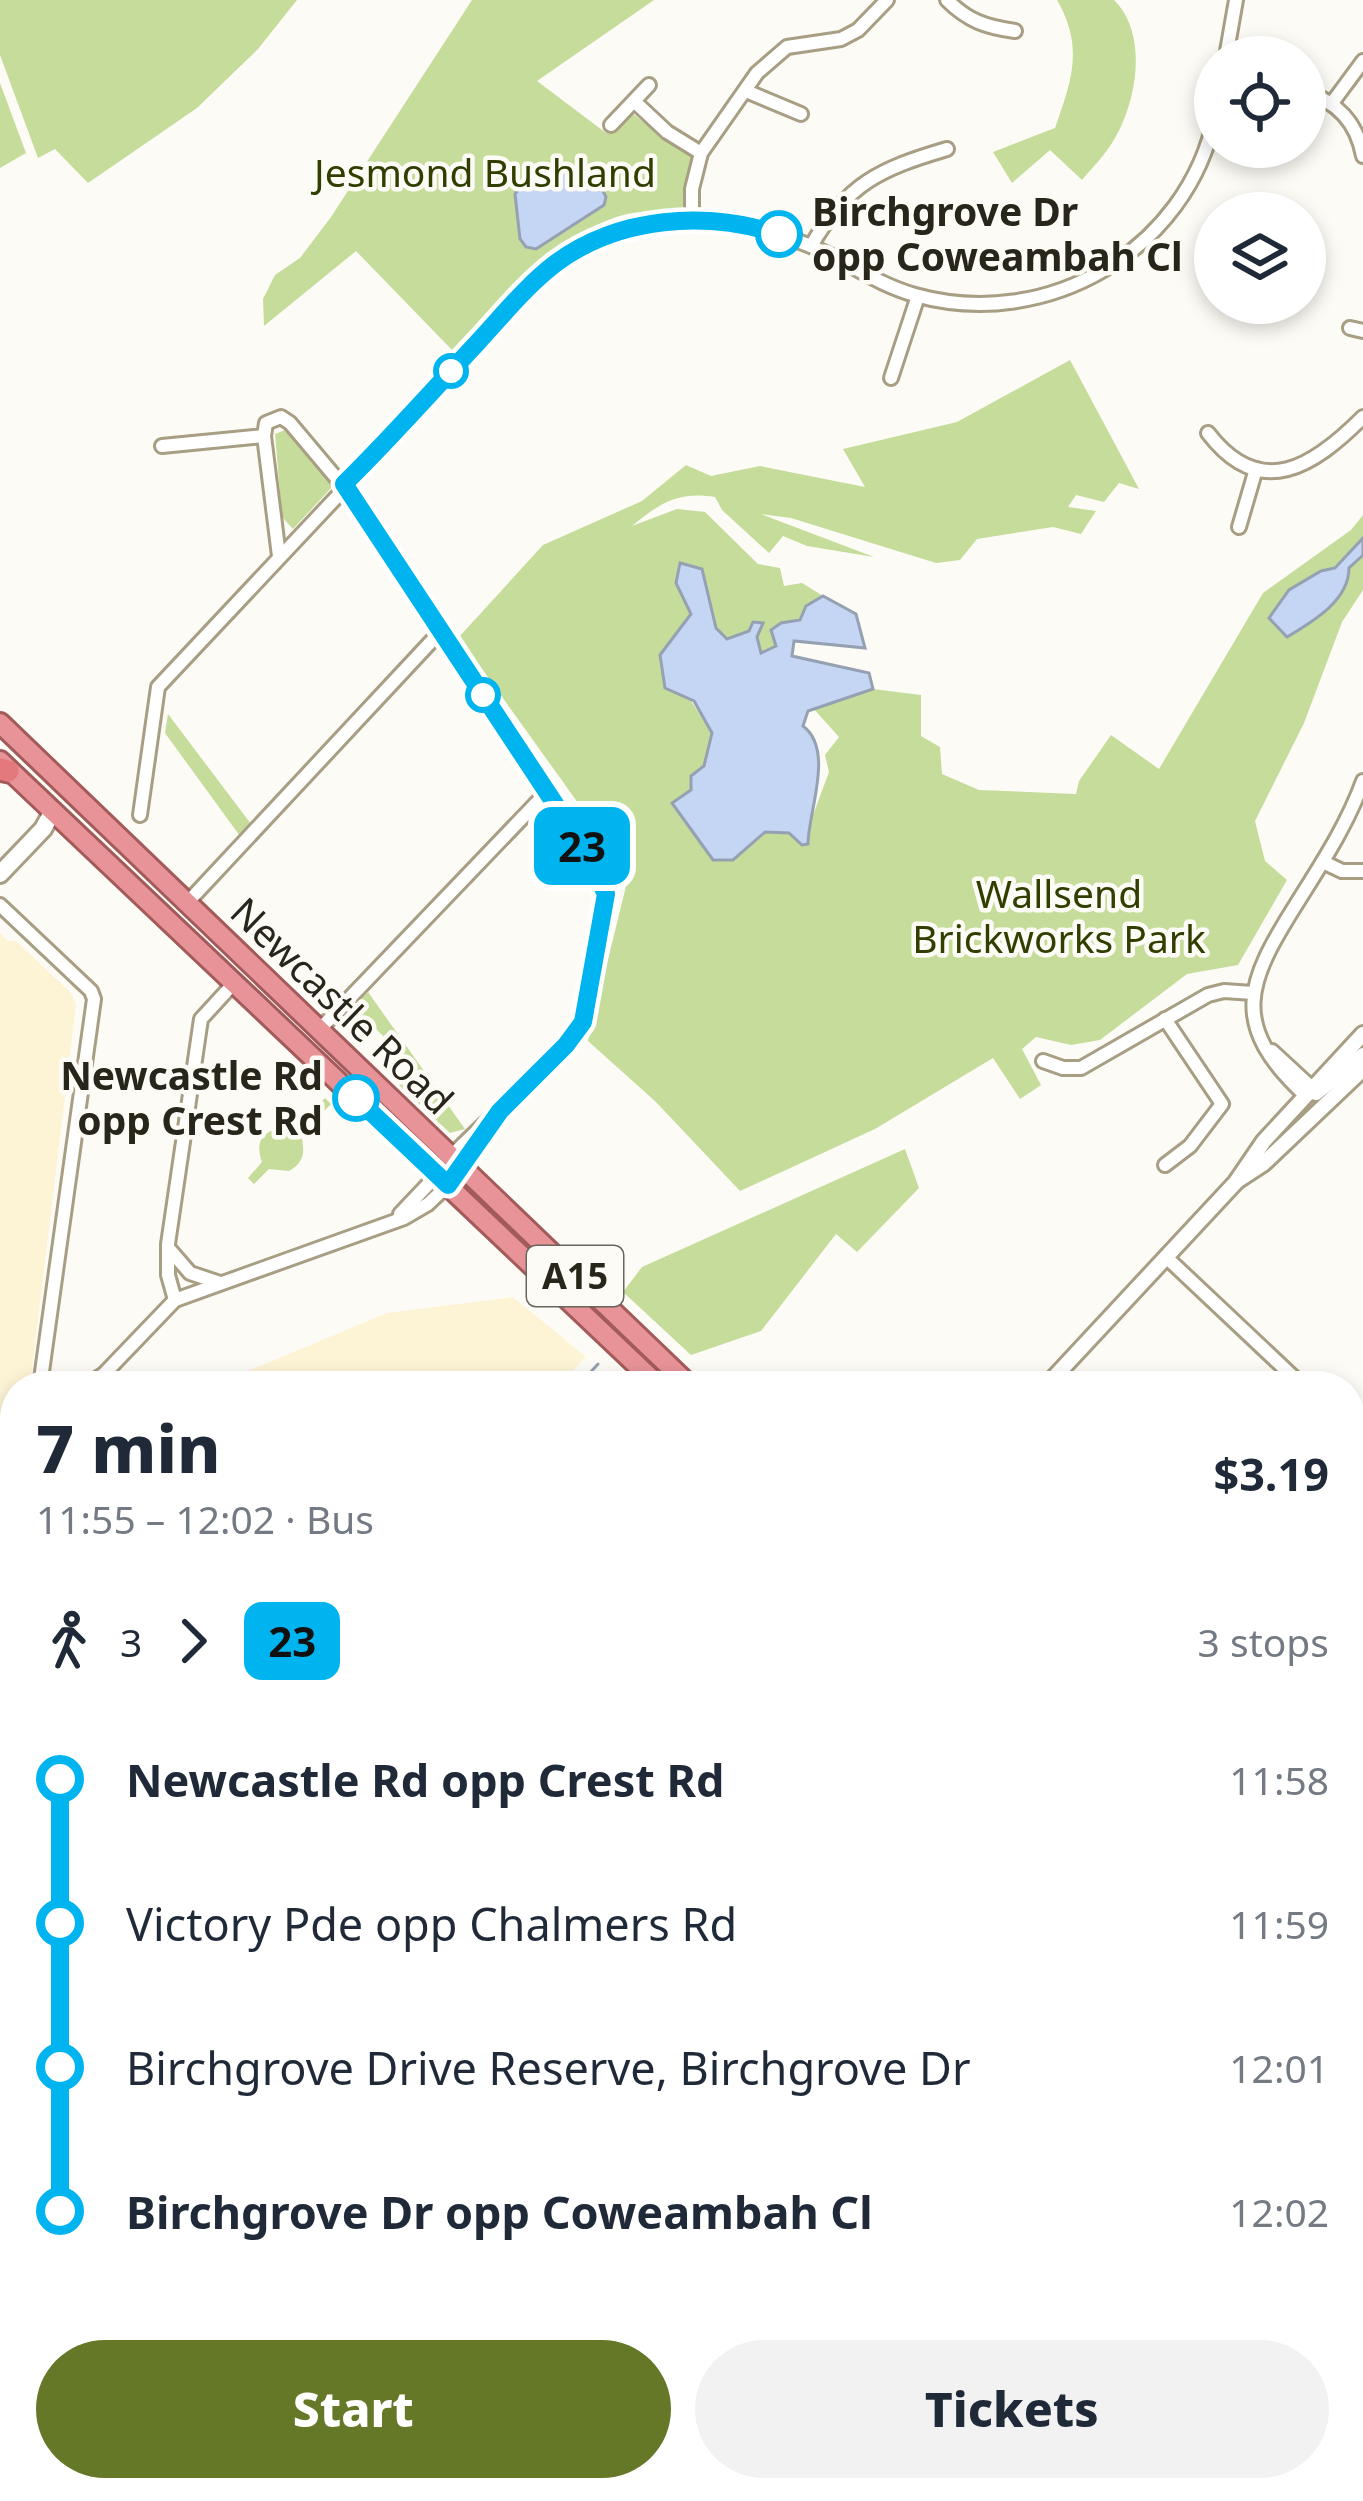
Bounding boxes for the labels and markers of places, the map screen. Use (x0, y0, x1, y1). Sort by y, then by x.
place label: Birchgrove Dr opp Coweambah Cl (812, 184, 1183, 282)
marker: Birchgrove Dr opp Coweambah Cl (757, 212, 801, 256)
unlabelled marker (435, 355, 467, 387)
unlabelled marker (467, 679, 499, 711)
place label: Newcastle Rd opp Crest Rd (60, 1048, 323, 1146)
marker: Newcastle Rd opp Crest Rd (334, 1076, 378, 1120)

